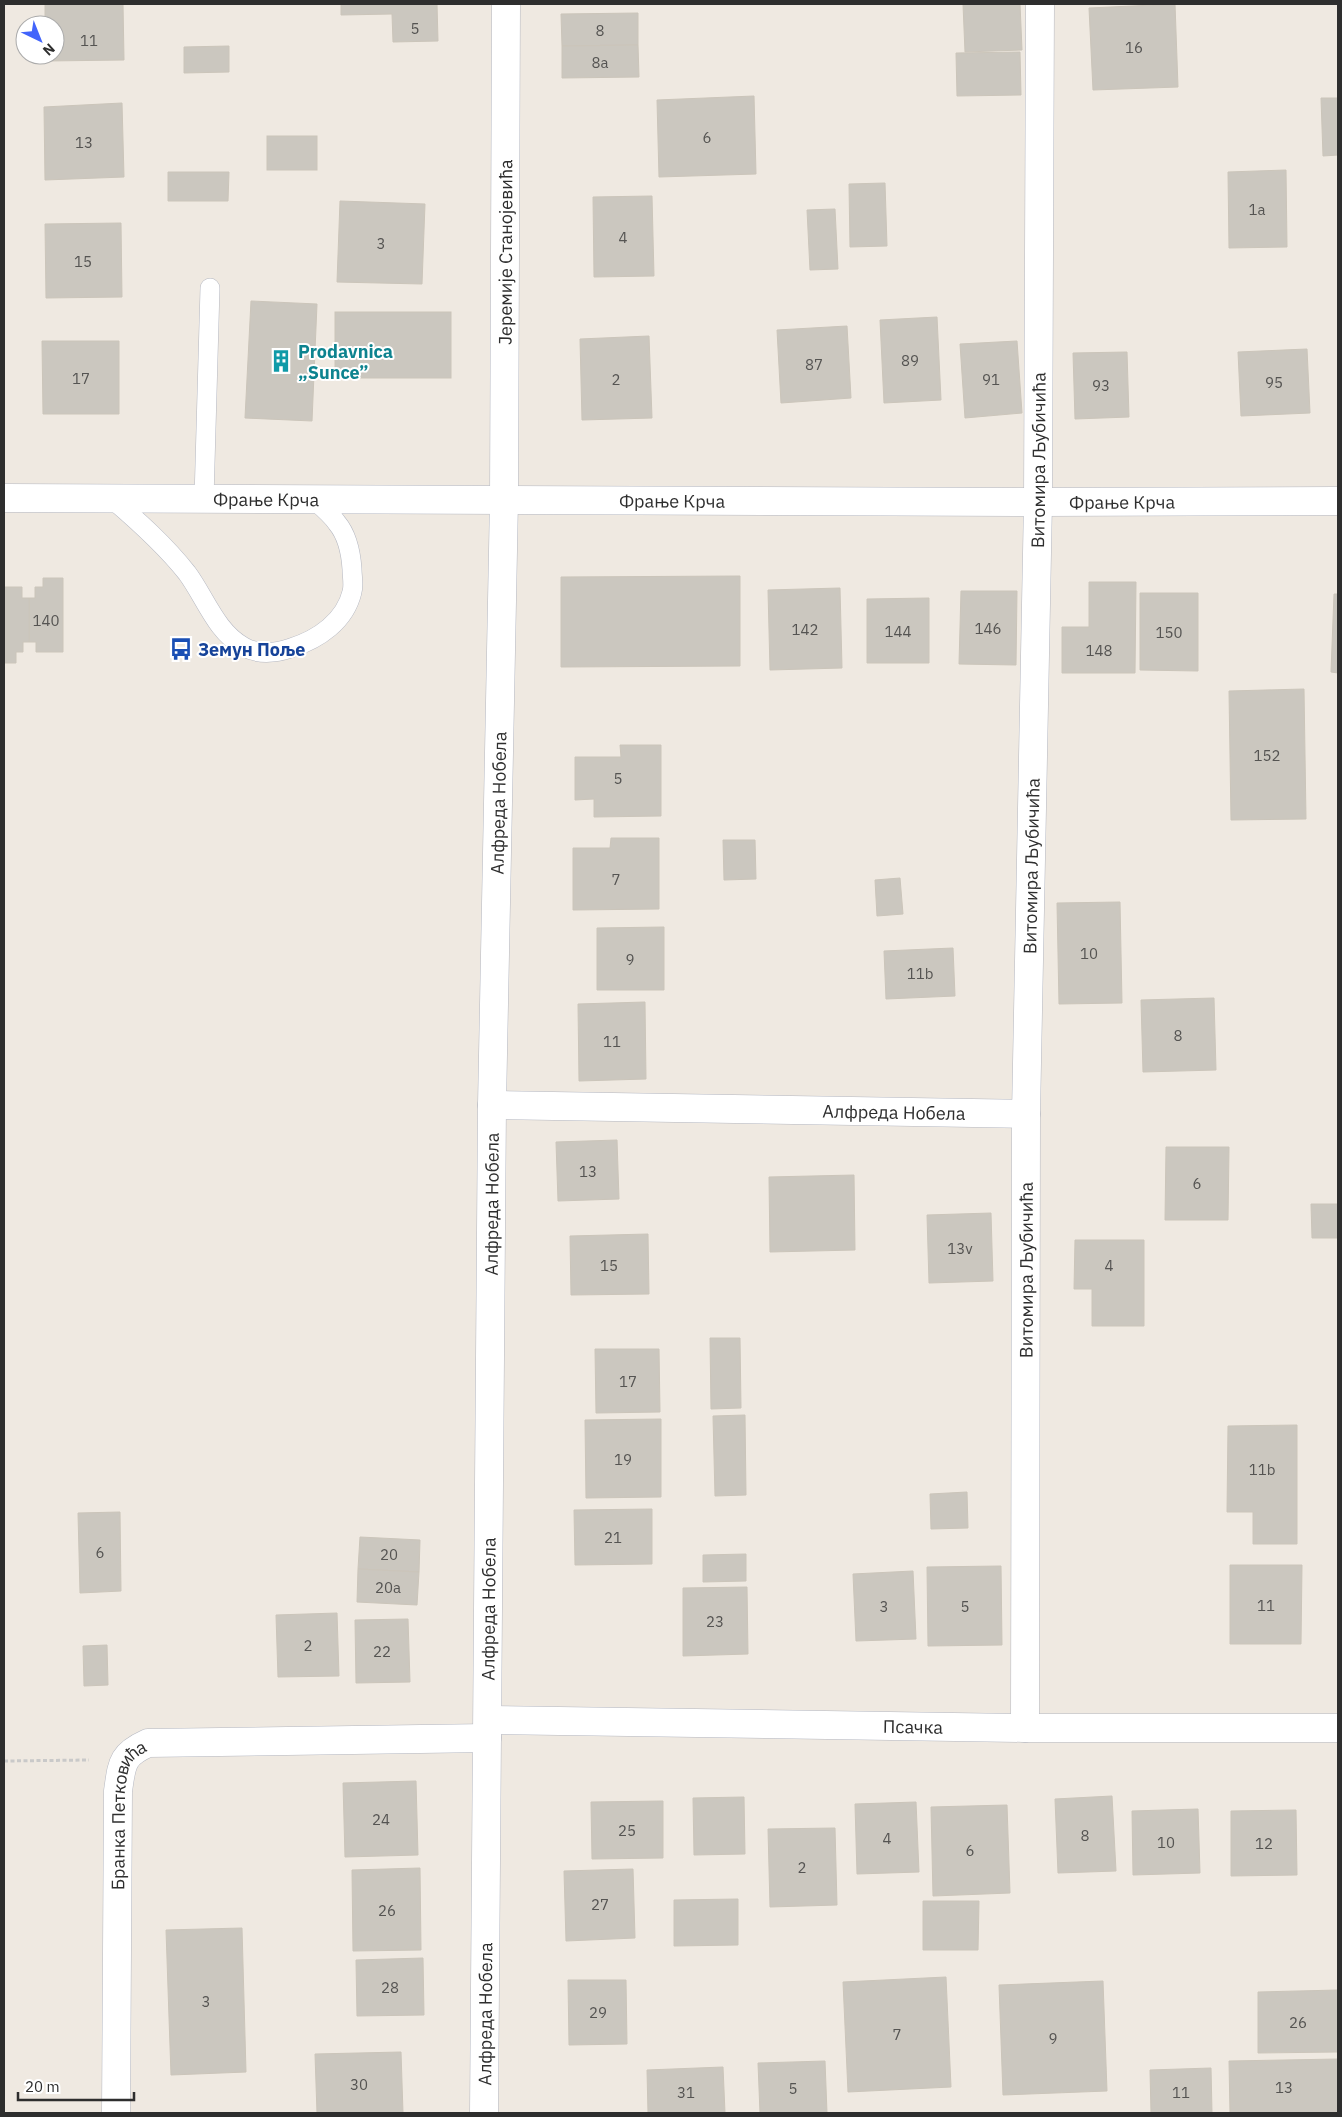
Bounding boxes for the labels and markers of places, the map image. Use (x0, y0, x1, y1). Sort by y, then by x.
place label: Prodavnica „Sunce” (298, 340, 393, 384)
building icon: Prodavnica „Sunce” (268, 348, 294, 374)
bus stop icon: Земун Поље (168, 636, 194, 662)
place label: Земун Поље (198, 638, 305, 661)

